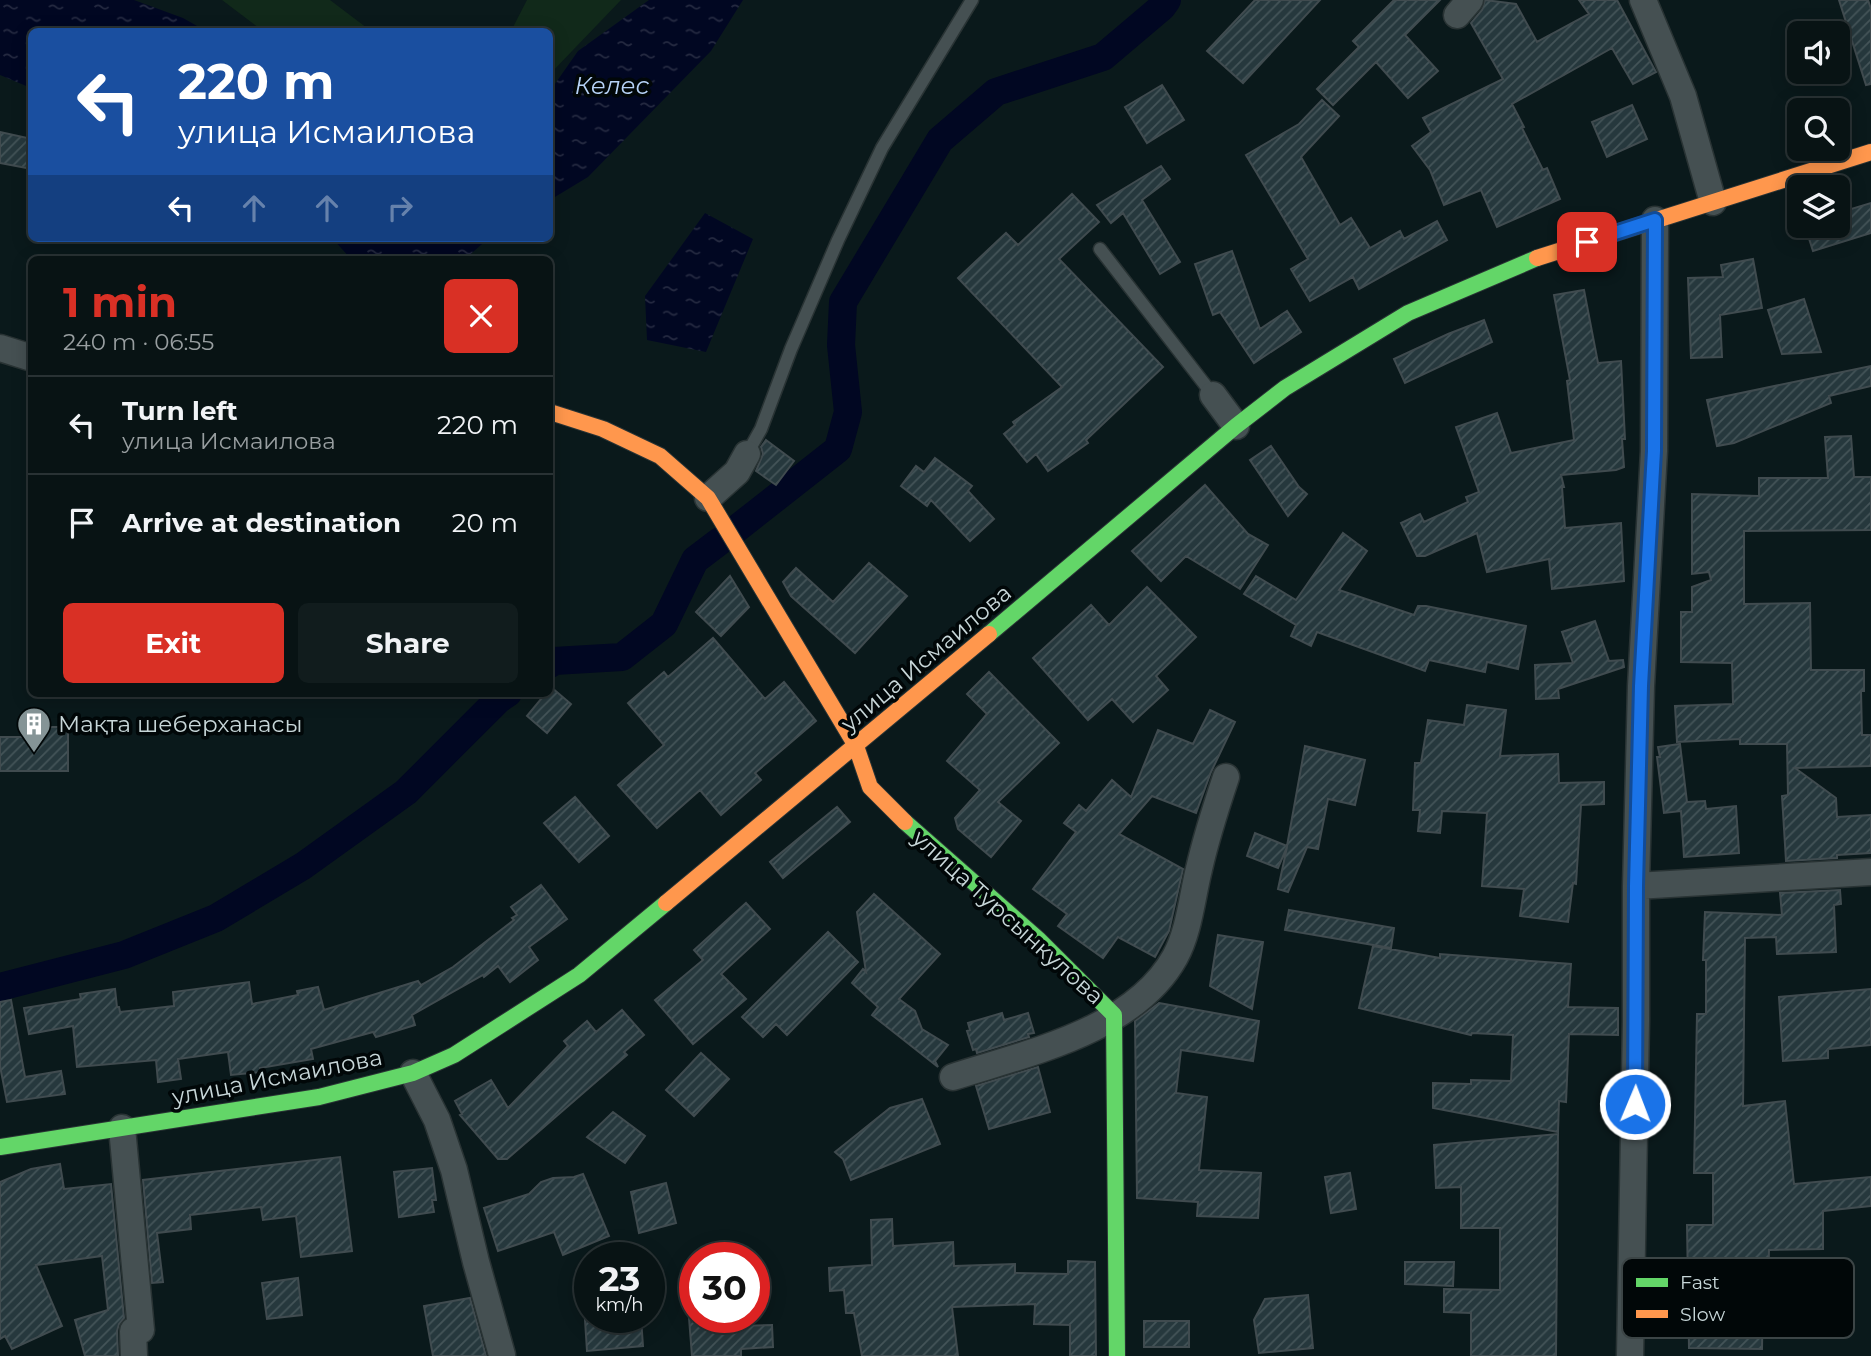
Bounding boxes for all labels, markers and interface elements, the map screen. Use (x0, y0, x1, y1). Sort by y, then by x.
map controls (1787, 21, 1850, 238)
button: sound (1787, 21, 1850, 84)
text: 220 m (178, 52, 334, 111)
icon: left (63, 56, 154, 147)
water label: Келес (575, 71, 650, 100)
button: search (1787, 98, 1850, 161)
text: улица Исмаилова (178, 112, 475, 151)
button: layers (1787, 175, 1850, 238)
icon: left (162, 189, 200, 227)
icon: ahead (235, 189, 273, 227)
icon: ahead (308, 189, 346, 227)
icon: right (381, 189, 419, 227)
pin (1557, 212, 1617, 272)
icon: arrive (1568, 223, 1606, 261)
text: 1 min (63, 276, 177, 328)
button: close (444, 279, 518, 353)
text: 240 m · 06:55 (63, 328, 214, 356)
text: Turn left (122, 395, 238, 427)
icon: left (63, 406, 101, 444)
text: 220 m (437, 409, 518, 441)
text: улица Исмаилова (122, 427, 336, 455)
icon: arrive (63, 504, 101, 542)
text: Arrive at destination (122, 507, 401, 539)
text: 20 m (452, 507, 518, 539)
street label: улица Исмаилова (834, 579, 1017, 738)
button: Exit (63, 603, 284, 683)
button: Share (298, 603, 518, 683)
building icon: Мақта шеберханасы (15, 705, 53, 754)
place label: Мақта шеберханасы (58, 710, 303, 738)
street label: улица Турсынкулова (906, 823, 1109, 1010)
street label: улица Исмаилова (168, 1043, 385, 1111)
position arrow (1598, 1067, 1672, 1141)
speed limit sign: 30 (679, 1242, 770, 1333)
text: 23 (599, 1257, 640, 1300)
legend (1622, 1258, 1854, 1338)
text: Fast (1680, 1271, 1720, 1294)
text: km/h (595, 1294, 644, 1316)
text: Slow (1680, 1303, 1725, 1326)

